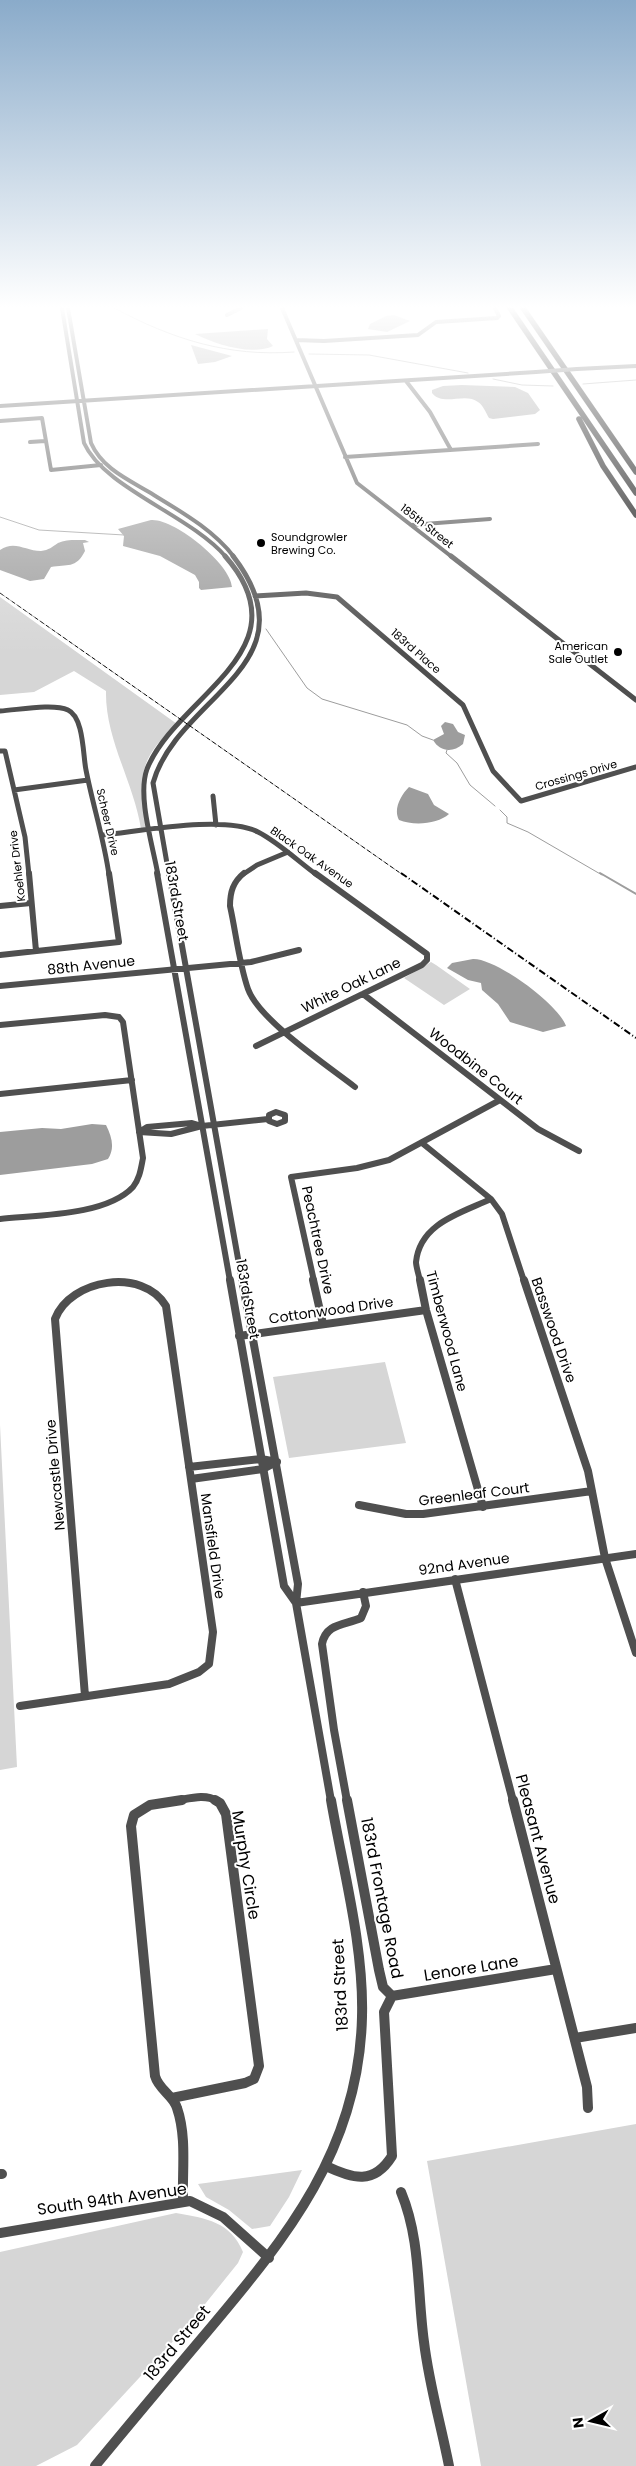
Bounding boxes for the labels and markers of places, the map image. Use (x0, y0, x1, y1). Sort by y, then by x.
place label: Soundgrowler Brewing Co. (271, 529, 347, 558)
marker: Soundgrowler Brewing Co. (255, 537, 267, 549)
place label: American Sale Outlet (548, 638, 608, 667)
marker: American Sale Outlet (612, 646, 624, 658)

